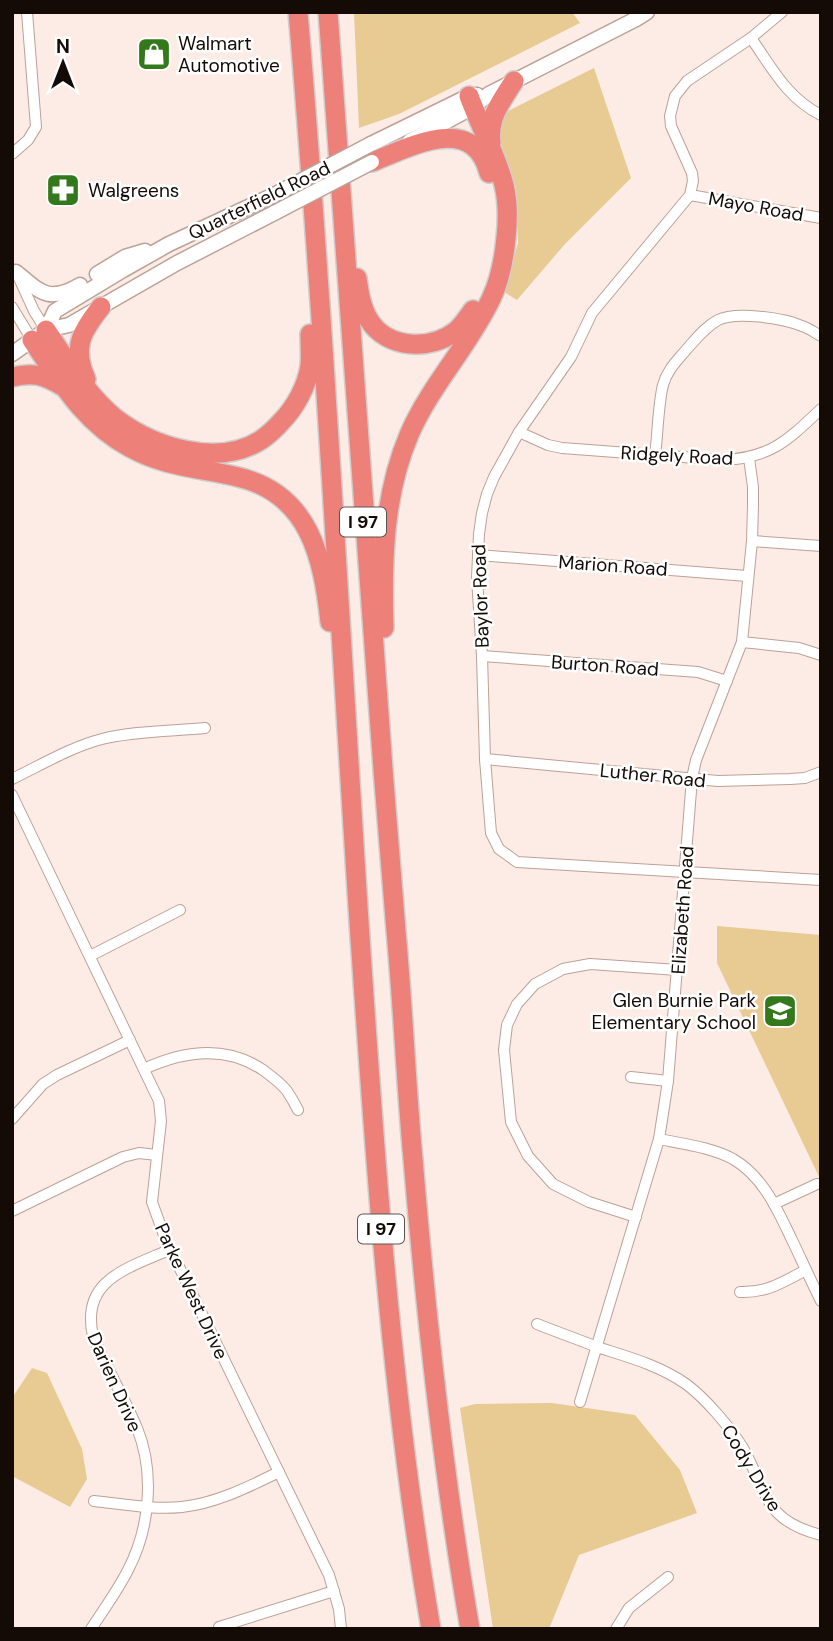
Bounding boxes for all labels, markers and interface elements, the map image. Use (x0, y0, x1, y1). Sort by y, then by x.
north arrow (28, 28, 98, 98)
place label: Walmart Automotive (178, 31, 280, 78)
text: N (56, 34, 70, 59)
shop icon: Walmart Automotive (135, 35, 173, 73)
street label: Quarterfield Road (184, 155, 334, 246)
pharmacy icon: Walgreens (44, 171, 82, 209)
place label: Walgreens (88, 178, 179, 203)
street label: Mayo Road (706, 186, 805, 227)
street label: Ridgely Road (620, 440, 734, 471)
road number: I 97 (340, 508, 386, 536)
street label: Baylor Road (466, 544, 495, 648)
street label: Marion Road (558, 549, 668, 582)
street label: Burton Road (550, 649, 660, 682)
street label: Luther Road (599, 758, 707, 793)
street label: Elizabeth Road (666, 845, 699, 975)
place label: Glen Burnie Park Elementary School (592, 988, 756, 1035)
school or university icon: Glen Burnie Park Elementary School (761, 992, 799, 1030)
road number: I 97 (358, 1214, 404, 1244)
street label: Parke West Drive (149, 1219, 234, 1363)
street label: Darien Drive (81, 1328, 148, 1436)
street label: Cody Drive (716, 1420, 787, 1516)

